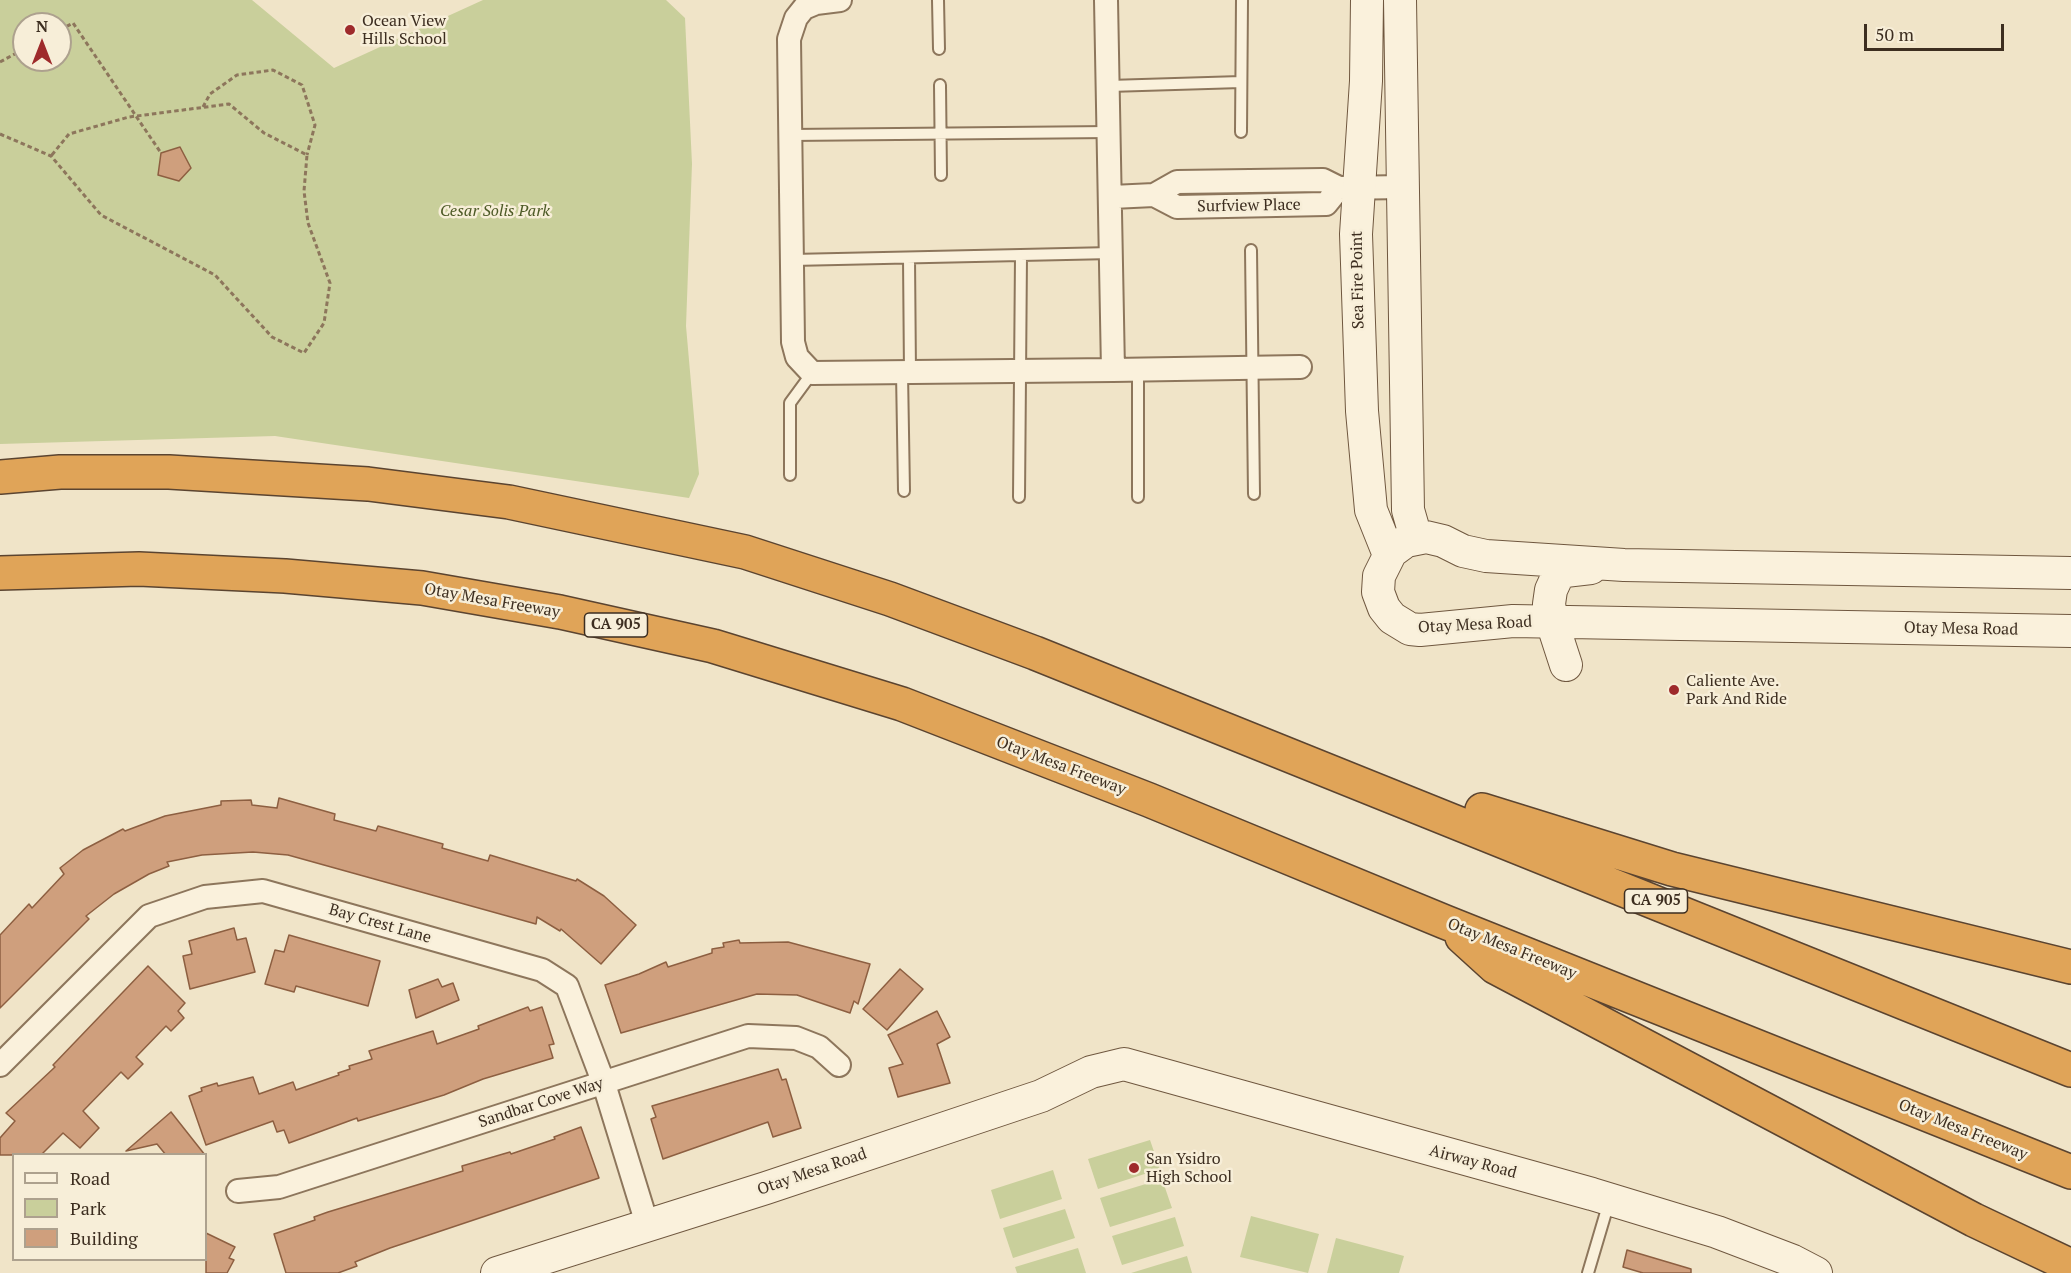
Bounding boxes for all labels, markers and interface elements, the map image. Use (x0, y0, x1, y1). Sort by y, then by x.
place label: Ocean View Hills School (362, 11, 447, 49)
north arrow (12, 12, 72, 72)
scale bar (1867, 12, 2006, 50)
text: N (36, 15, 48, 37)
text: 50 m (1875, 22, 1914, 46)
marker: Ocean View Hills School (343, 23, 357, 37)
street label: Surfview Place (1197, 195, 1301, 217)
park label: Cesar Solis Park (440, 201, 550, 221)
street label: Sea Fire Point (1348, 231, 1368, 329)
street label: Otay Mesa Freeway (423, 580, 561, 622)
street label: Otay Mesa Road (1417, 612, 1533, 638)
road number: CA 905 (584, 613, 648, 637)
street label: Otay Mesa Road (1904, 618, 2018, 640)
place label: Caliente Ave. Park And Ride (1686, 671, 1787, 709)
marker: Caliente Ave. Park And Ride (1667, 683, 1681, 697)
street label: Otay Mesa Freeway (993, 732, 1129, 800)
road number: CA 905 (1624, 889, 1688, 913)
street label: Bay Crest Lane (327, 900, 433, 948)
street label: Otay Mesa Freeway (1445, 914, 1579, 984)
street label: Sandbar Cove Way (476, 1074, 606, 1132)
street label: Otay Mesa Freeway (1896, 1095, 2030, 1165)
street label: Airway Road (1427, 1141, 1519, 1183)
street label: Otay Mesa Road (755, 1144, 869, 1200)
place label: San Ysidro High School (1146, 1149, 1232, 1187)
legend (12, 1153, 207, 1261)
marker: San Ysidro High School (1127, 1161, 1141, 1175)
text: Road (70, 1166, 110, 1190)
text: Park (70, 1196, 106, 1220)
text: Building (70, 1226, 138, 1250)

